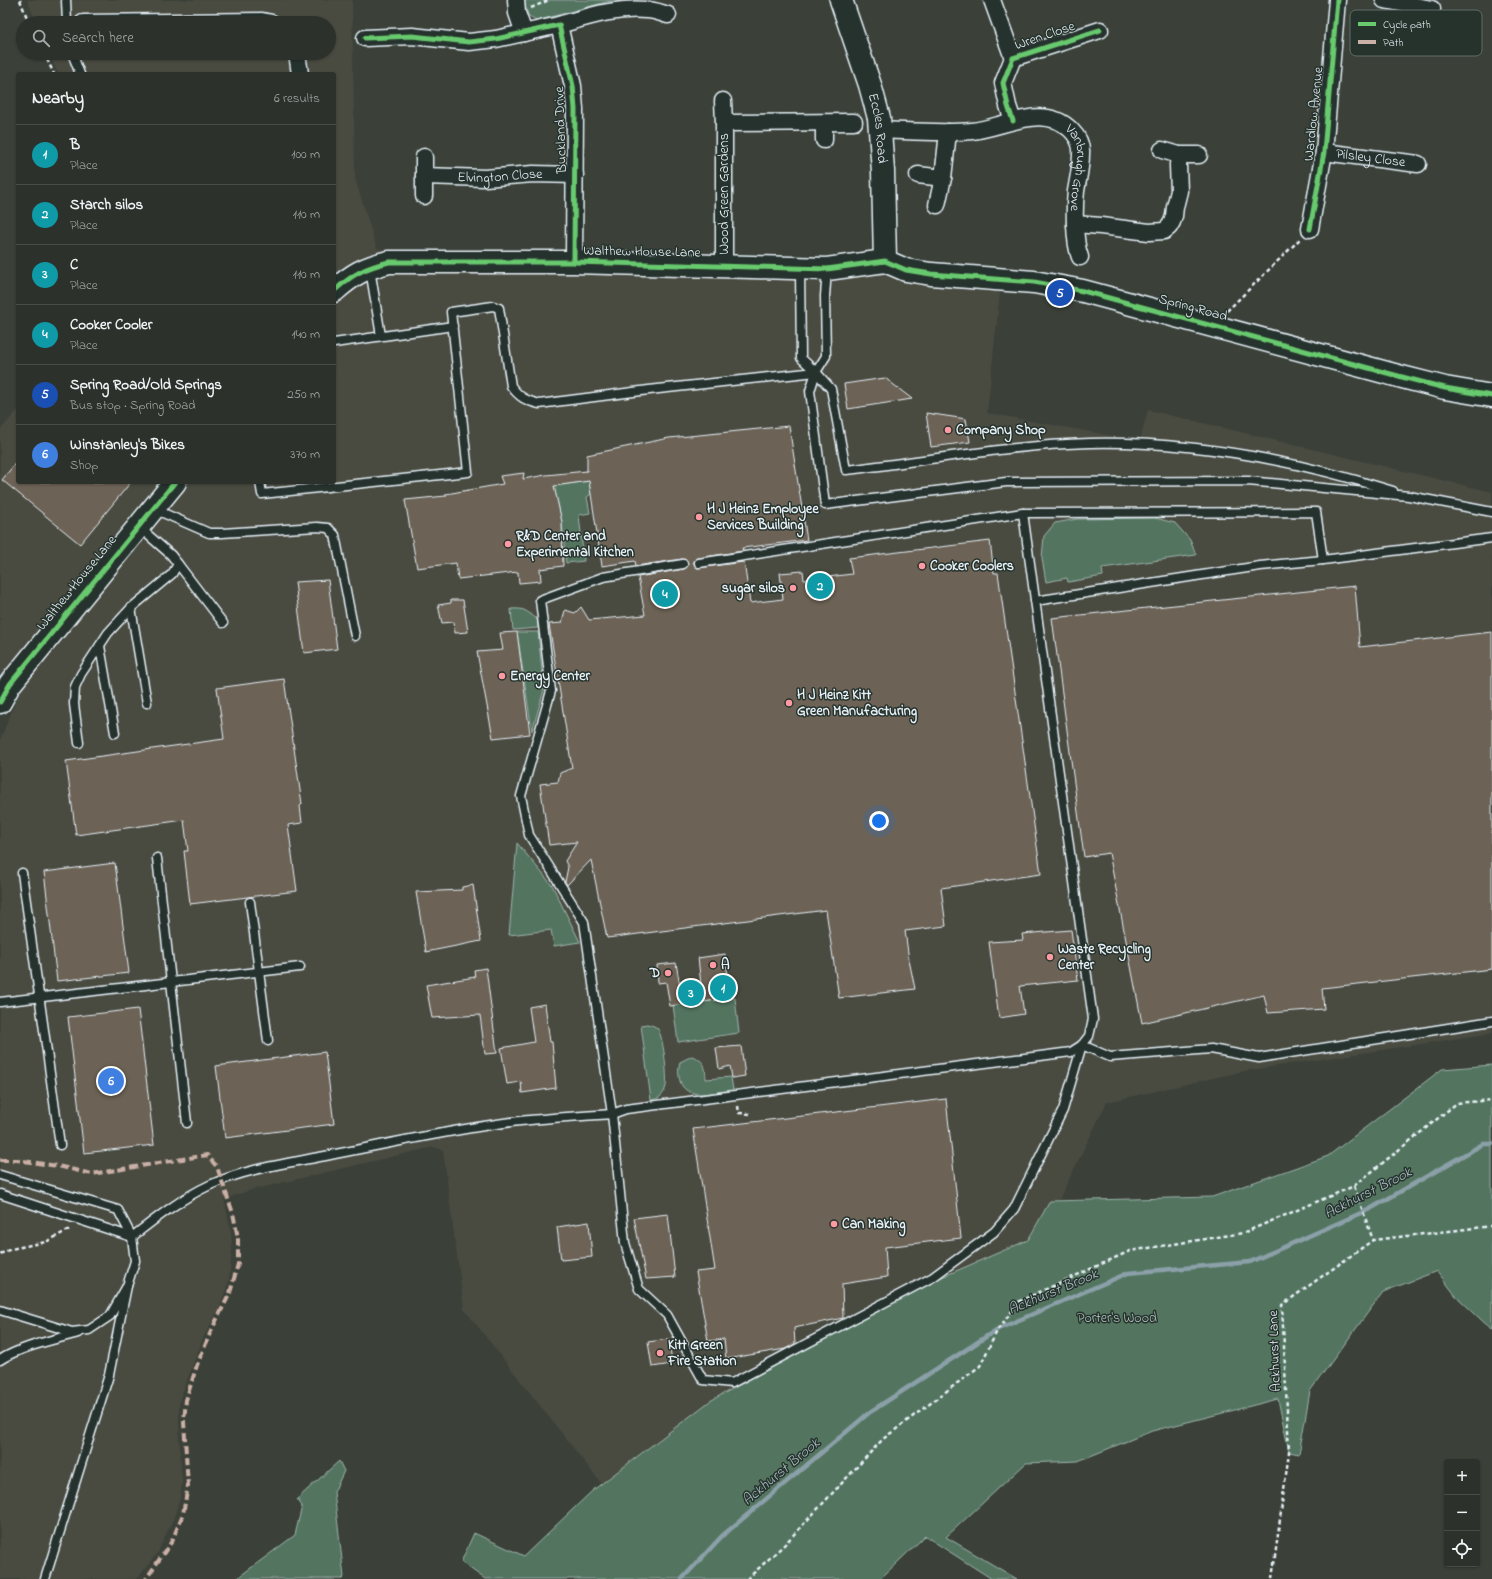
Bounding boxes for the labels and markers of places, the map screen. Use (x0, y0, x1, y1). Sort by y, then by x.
pin: 5 (1047, 278, 1073, 308)
place label: Company Shop (956, 420, 1046, 443)
marker: Company Shop (943, 425, 953, 435)
place label: H J Heinz Employee Services Building (707, 499, 819, 538)
marker: H J Heinz Employee Services Building (694, 512, 704, 522)
place label: R&D Center and Experimental Kitchen (515, 526, 634, 563)
marker: R&D Center and Experimental Kitchen (503, 539, 513, 549)
place label: Cooker Coolers (930, 556, 1014, 577)
marker: Cooker Coolers (917, 561, 927, 571)
pin: 2 (807, 571, 833, 601)
place label: sugar silos (722, 578, 785, 601)
pin: 4 (652, 579, 678, 609)
marker: sugar silos (788, 583, 798, 593)
place label: Energy Center (510, 666, 590, 689)
marker: Energy Center (497, 671, 507, 681)
place label: H J Heinz Kitt Green Manufacturing (797, 685, 918, 724)
marker: H J Heinz Kitt Green Manufacturing (784, 698, 794, 708)
place label: Waste Recycling Center (1058, 939, 1151, 976)
marker: Waste Recycling Center (1045, 952, 1055, 962)
place label: A (721, 955, 730, 976)
marker: A (708, 960, 718, 970)
place label: D (649, 963, 660, 984)
marker: D (663, 968, 673, 978)
pin: 1 (710, 973, 736, 1003)
pin: 3 (678, 978, 704, 1008)
pin: 6 (98, 1066, 124, 1096)
place label: Can Making (842, 1214, 906, 1237)
marker: Can Making (829, 1219, 839, 1229)
place label: Kitt Green Fire Station (667, 1335, 736, 1372)
marker: Kitt Green Fire Station (655, 1348, 665, 1358)

